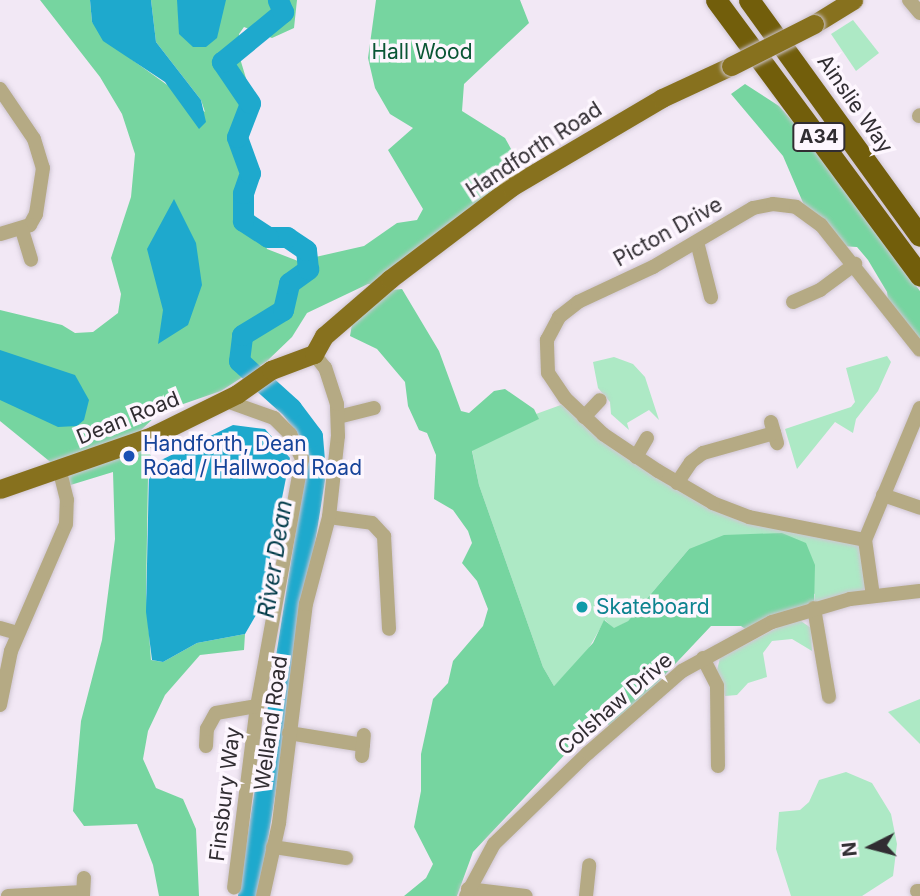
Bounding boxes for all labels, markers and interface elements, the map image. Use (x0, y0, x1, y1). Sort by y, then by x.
park label: Hall Wood (371, 39, 473, 65)
street label: Ainslie Way (812, 50, 898, 158)
street label: Handforth Road (462, 97, 606, 203)
road number: A34 (791, 122, 847, 153)
street label: Picton Drive (609, 192, 727, 272)
street label: Dean Road (73, 386, 183, 450)
place label: Handforth, Dean Road / Hallwood Road (143, 431, 362, 481)
marker: Handforth, Dean Road / Hallwood Road (121, 448, 137, 464)
water label: River Dean (252, 498, 298, 620)
place label: Skateboard (596, 594, 710, 620)
marker: Skateboard (574, 599, 590, 615)
street label: Colshaw Drive (553, 647, 677, 761)
street label: Welland Road (249, 654, 293, 792)
street label: Finsbury Way (204, 725, 246, 863)
north arrow (836, 812, 906, 882)
text: N (837, 841, 862, 858)

